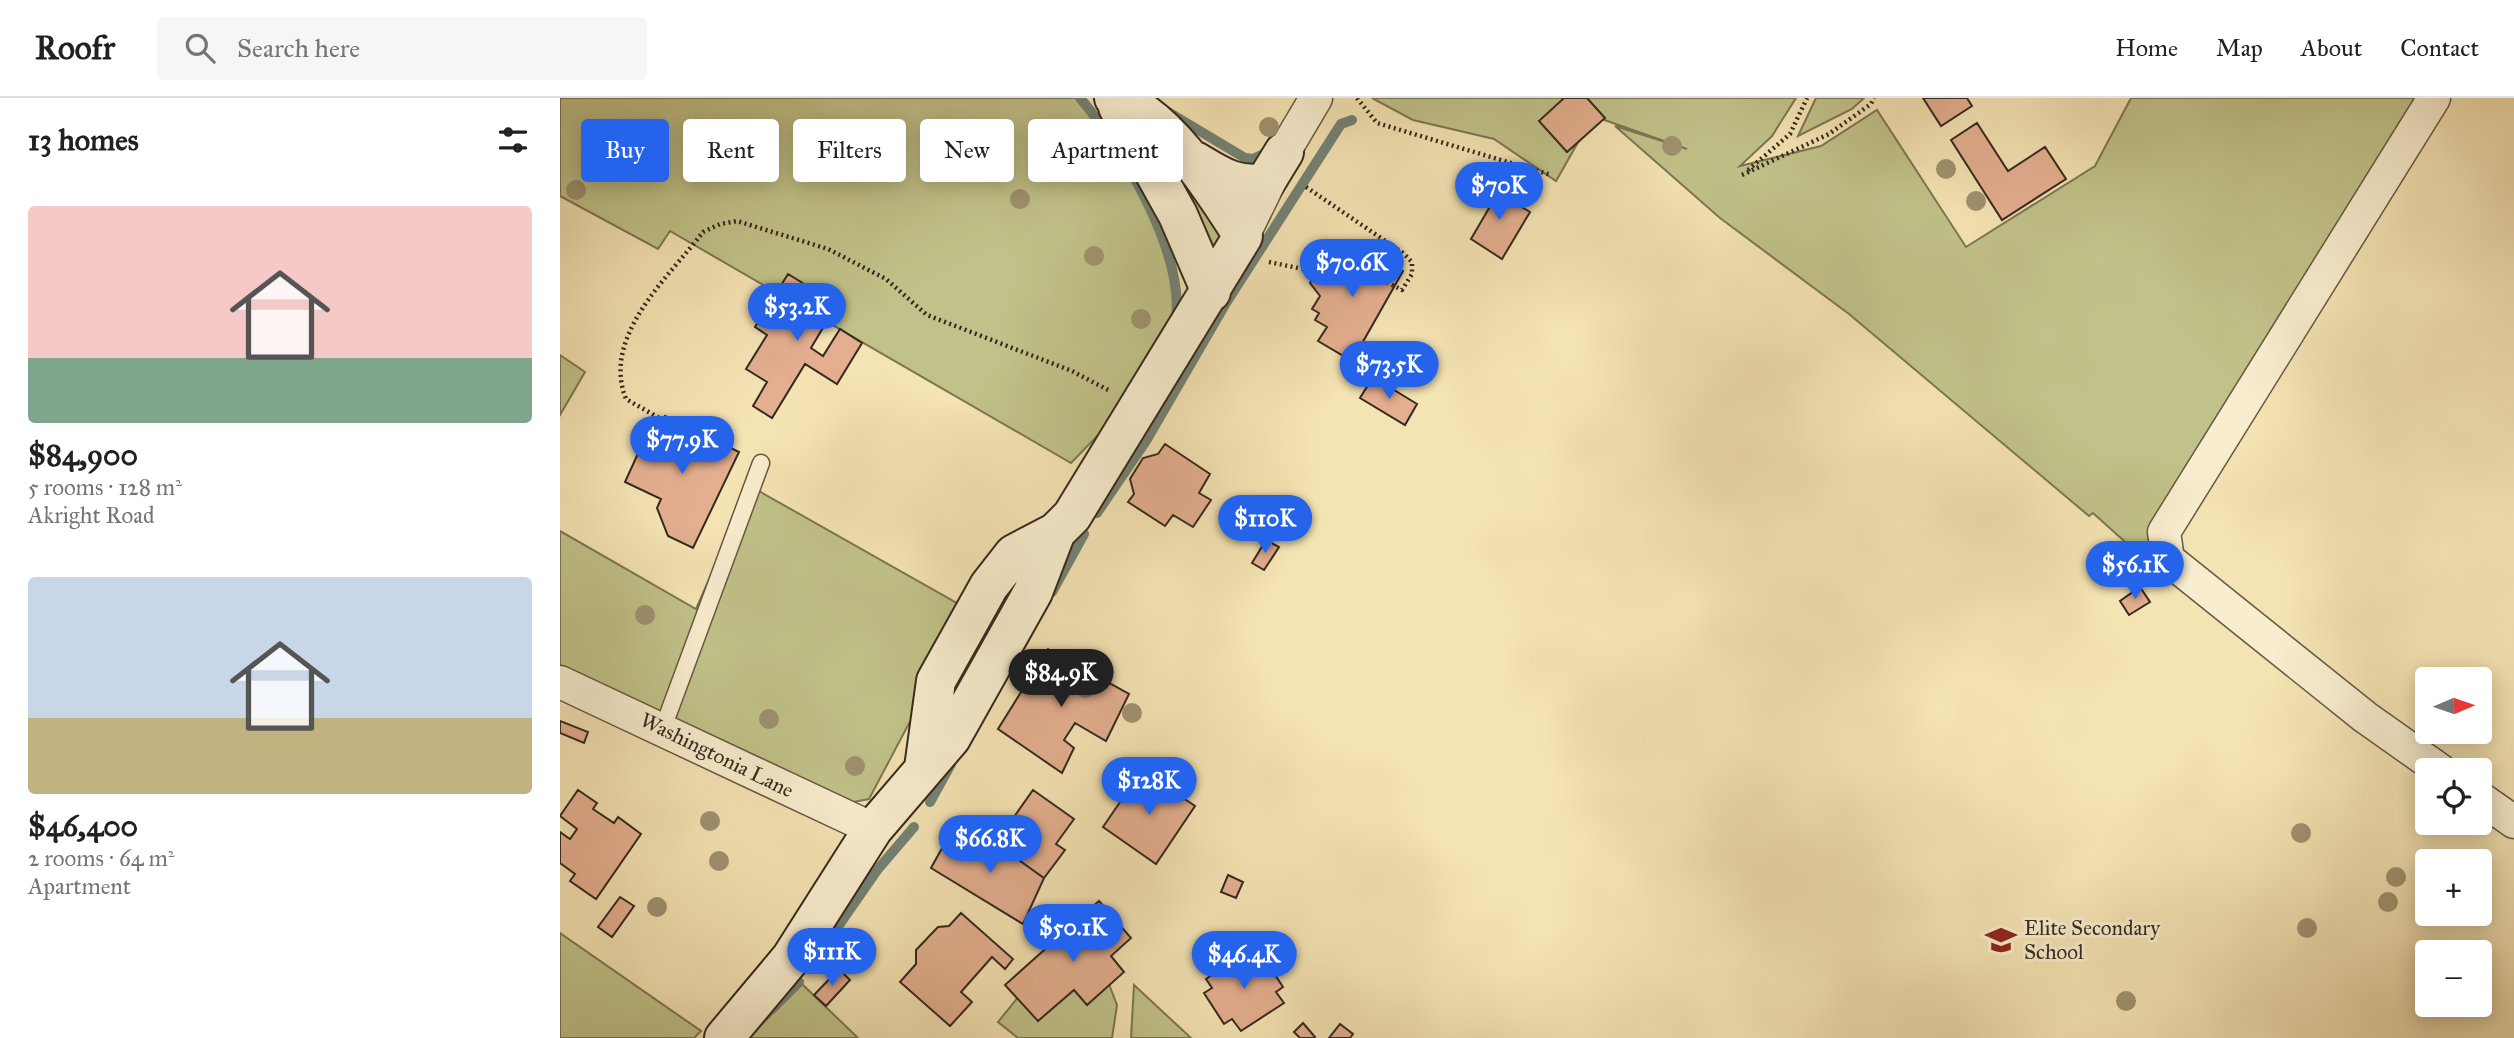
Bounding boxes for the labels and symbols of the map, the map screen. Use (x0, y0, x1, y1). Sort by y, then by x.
pin: $70K (1458, 162, 1540, 222)
pin: $70.6K (1295, 240, 1409, 299)
pin: $53.2K (740, 284, 854, 343)
pin: $73.5K (1332, 342, 1446, 401)
pin: $77.9K (625, 416, 739, 476)
pin: $110K (1216, 496, 1314, 555)
pin: $56.1K (2078, 542, 2192, 601)
pin: $84.9K (1004, 650, 1118, 709)
north arrow (2415, 667, 2492, 744)
street label: Washingtonia Lane (636, 707, 798, 803)
pin: $128K (1100, 758, 1198, 817)
pin: $66.8K (933, 816, 1047, 875)
pin: $50.1K (1016, 904, 1130, 964)
place label: Elite Secondary School (2024, 915, 2161, 965)
school or university icon: Elite Secondary School (1984, 923, 2018, 957)
pin: $111K (783, 928, 881, 988)
pin: $46.4K (1187, 932, 1301, 991)

